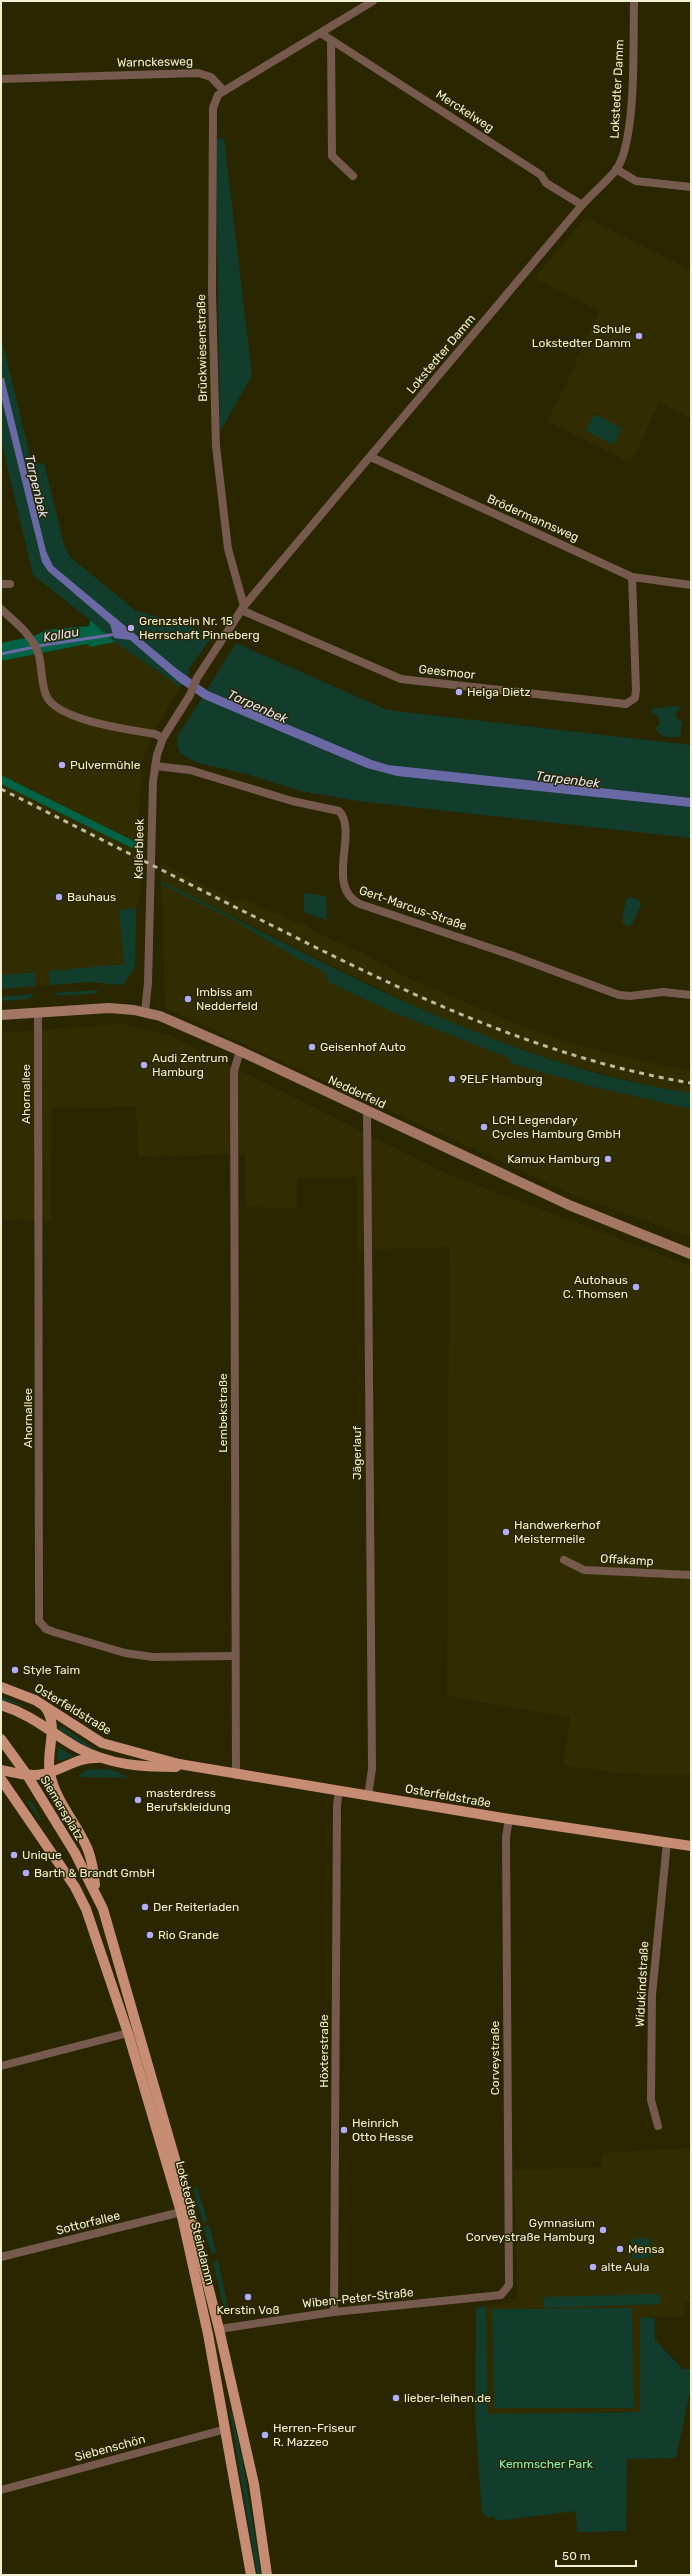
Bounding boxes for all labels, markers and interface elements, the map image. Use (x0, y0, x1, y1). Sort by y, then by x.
street label: Lokstedter Damm (607, 39, 627, 139)
street label: Warnckesweg (117, 54, 193, 70)
street label: Merckelweg (433, 87, 497, 135)
street label: Brückwiesenstraße (194, 294, 210, 402)
street label: Lokstedter Damm (404, 312, 478, 396)
place label: Schule Lokstedter Damm (532, 322, 631, 350)
marker: Schule Lokstedter Damm (634, 331, 644, 341)
water label: Tarpenbek (22, 453, 51, 520)
street label: Brödermannsweg (485, 491, 581, 545)
place label: Grenzstein Nr. 15 Herrschaft Pinneberg (139, 614, 260, 642)
marker: Grenzstein Nr. 15 Herrschaft Pinneberg (126, 623, 136, 633)
water label: Kollau (42, 624, 80, 645)
street label: Geesmoor (418, 662, 476, 682)
place label: Helga Dietz (467, 685, 531, 699)
water label: Tarpenbek (225, 686, 291, 727)
marker: Helga Dietz (454, 687, 464, 697)
place label: Pulvermühle (70, 758, 141, 772)
marker: Pulvermühle (57, 760, 67, 770)
water label: Tarpenbek (535, 768, 601, 791)
street label: Kellerbleek (131, 818, 147, 879)
street label: Gert-Marcus-Straße (357, 883, 469, 933)
place label: Bauhaus (67, 890, 116, 904)
marker: Bauhaus (54, 892, 64, 902)
place label: Imbiss am Nedderfeld (196, 985, 258, 1013)
marker: Imbiss am Nedderfeld (183, 994, 193, 1004)
place label: Geisenhof Auto (320, 1040, 406, 1054)
marker: Geisenhof Auto (307, 1042, 317, 1052)
place label: Audi Zentrum Hamburg (152, 1051, 228, 1079)
marker: Audi Zentrum Hamburg (139, 1060, 149, 1070)
street label: Ahornallee (19, 1064, 33, 1124)
place label: 9ELF Hamburg (460, 1072, 543, 1086)
street label: Nedderfeld (326, 1073, 388, 1111)
marker: 9ELF Hamburg (447, 1074, 457, 1084)
place label: LCH Legendary Cycles Hamburg GmbH (492, 1113, 621, 1141)
marker: LCH Legendary Cycles Hamburg GmbH (479, 1122, 489, 1132)
place label: Kamux Hamburg (507, 1152, 600, 1166)
marker: Kamux Hamburg (603, 1154, 613, 1164)
place label: Autohaus C. Thomsen (563, 1273, 628, 1301)
marker: Autohaus C. Thomsen (631, 1282, 641, 1292)
street label: Lembekstraße (216, 1373, 230, 1453)
street label: Ahornallee (21, 1388, 35, 1448)
street label: Jägerlauf (350, 1426, 364, 1480)
place label: Handwerkerhof Meistermeile (514, 1518, 601, 1546)
marker: Handwerkerhof Meistermeile (501, 1527, 511, 1537)
street label: Offakamp (600, 1552, 654, 1568)
place label: Style Taim (23, 1663, 80, 1677)
marker: Style Taim (10, 1665, 20, 1675)
street label: Osterfeldstraße (32, 1681, 114, 1738)
street label: Siemersplatz (37, 1773, 87, 1843)
street label: Osterfeldstraße (404, 1782, 492, 1811)
place label: masterdress Berufskleidung (146, 1786, 231, 1814)
marker: masterdress Berufskleidung (133, 1795, 143, 1805)
place label: Unique (22, 1848, 62, 1862)
marker: Unique (9, 1850, 19, 1860)
place label: Barth & Brandt GmbH (34, 1866, 155, 1880)
marker: Barth & Brandt GmbH (21, 1868, 31, 1878)
place label: Der Reiterladen (153, 1900, 239, 1914)
marker: Der Reiterladen (140, 1902, 150, 1912)
place label: Rio Grande (158, 1928, 219, 1942)
marker: Rio Grande (145, 1930, 155, 1940)
street label: Widukindstraße (633, 1940, 651, 2027)
street label: Höxterstraße (317, 2014, 331, 2088)
street label: Corveystraße (488, 2020, 502, 2095)
place label: Heinrich Otto Hesse (352, 2116, 414, 2144)
marker: Heinrich Otto Hesse (339, 2125, 349, 2135)
street label: Lokstedter Steindamm (173, 2160, 217, 2286)
street label: Sottorfallee (54, 2208, 122, 2238)
place label: Gymnasium Corveystraße Hamburg (466, 2216, 595, 2244)
marker: Gymnasium Corveystraße Hamburg (598, 2225, 608, 2235)
place label: Mensa (628, 2242, 664, 2256)
marker: Mensa (615, 2244, 625, 2254)
place label: alte Aula (601, 2260, 649, 2274)
marker: alte Aula (588, 2262, 598, 2272)
street label: Wiben-Peter-Straße (302, 2285, 415, 2311)
marker: Kerstin Voß (243, 2292, 253, 2302)
place label: Kerstin Voß (217, 2303, 279, 2317)
place label: lieber-leihen.de (404, 2391, 491, 2405)
marker: lieber-leihen.de (391, 2393, 401, 2403)
place label: Herren-Friseur R. Mazzeo (273, 2421, 356, 2449)
marker: Herren-Friseur R. Mazzeo (260, 2430, 270, 2440)
street label: Siebenschön (73, 2432, 147, 2464)
park label: Kemmscher Park (499, 2457, 594, 2471)
scale bar (556, 2542, 636, 2568)
text: 50 m (562, 2549, 590, 2563)

